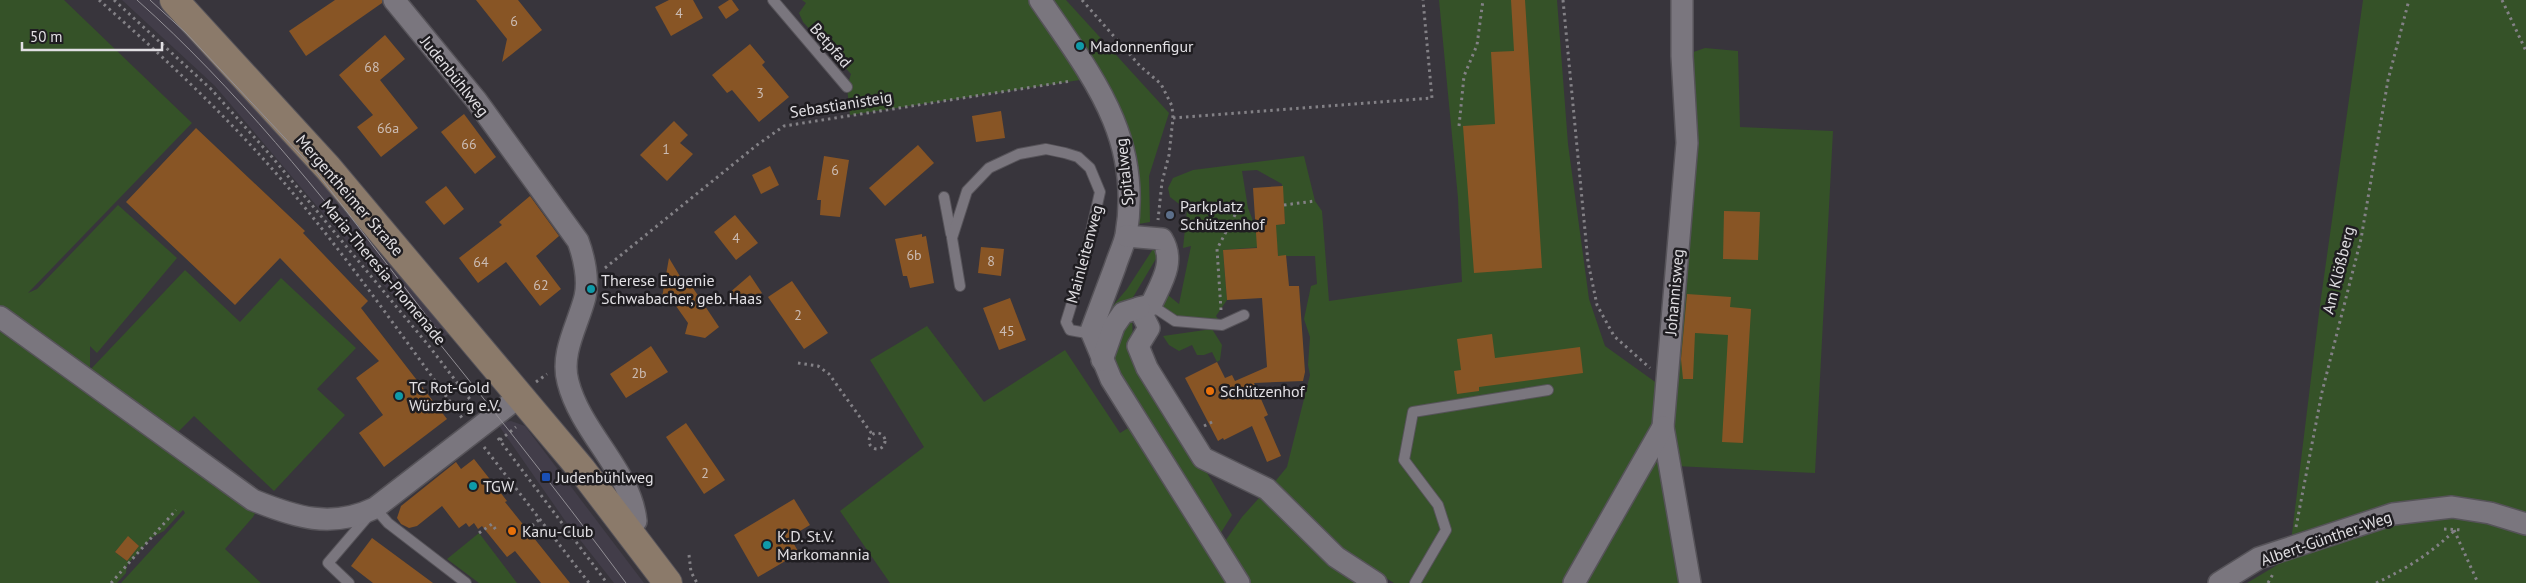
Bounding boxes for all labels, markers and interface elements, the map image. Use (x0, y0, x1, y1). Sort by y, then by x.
house number: 4 (675, 4, 683, 22)
house number: 6 (510, 12, 518, 30)
street label: Betpfad (806, 18, 856, 72)
scale bar (22, 20, 162, 52)
text: 50 m (30, 27, 63, 46)
street label: Judenbühlweg (416, 31, 493, 120)
place label: Madonnenfigur (1090, 36, 1194, 56)
marker: Madonnenfigur (1074, 40, 1086, 52)
house number: 68 (364, 58, 380, 76)
house number: 3 (756, 84, 764, 102)
street label: Sebastianisteig (788, 86, 894, 122)
house number: 66a (377, 119, 399, 137)
street label: Mergentheimer Straße (292, 130, 408, 260)
house number: 66 (461, 135, 477, 153)
street label: Spitalweg (1111, 137, 1137, 207)
house number: 1 (662, 140, 670, 158)
house number: 6 (831, 161, 839, 179)
street label: Maria-Theresia-Promenade (317, 195, 451, 349)
place label: Parkplatz Schützenhof (1180, 196, 1265, 234)
street label: Mainleitenweg (1061, 203, 1107, 305)
marker: Parkplatz Schützenhof (1164, 209, 1176, 221)
street label: Am Klößberg (2317, 224, 2359, 316)
house number: 4 (732, 229, 740, 247)
house number: 6b (906, 246, 922, 264)
street label: Johannisweg (1660, 248, 1688, 337)
house number: 8 (987, 252, 995, 270)
house number: 64 (473, 253, 489, 271)
place label: Therese Eugenie Schwabacher, geb. Haas (601, 270, 762, 308)
house number: 62 (533, 276, 549, 294)
marker: Therese Eugenie Schwabacher, geb. Haas (585, 283, 597, 295)
house number: 2 (794, 306, 802, 324)
house number: 45 (999, 322, 1015, 340)
house number: 2b (631, 364, 647, 382)
place label: TC Rot-Gold Würzburg e.V. (409, 377, 500, 415)
place label: Schützenhof (1220, 381, 1305, 401)
marker: Schützenhof (1204, 385, 1216, 397)
marker: TC Rot-Gold Würzburg e.V. (393, 390, 405, 402)
house number: 2 (701, 464, 709, 482)
place label: Judenbühlweg (555, 467, 654, 487)
marker: Judenbühlweg (540, 471, 552, 483)
place label: TGW (483, 476, 515, 496)
marker: TGW (467, 480, 479, 492)
street label: Albert-Günther-Weg (2258, 506, 2394, 570)
place label: Kanu-Club (522, 521, 593, 541)
marker: Kanu-Club (506, 525, 518, 537)
place label: K.D. St.V. Markomannia (777, 526, 870, 564)
marker: K.D. St.V. Markomannia (761, 539, 773, 551)

